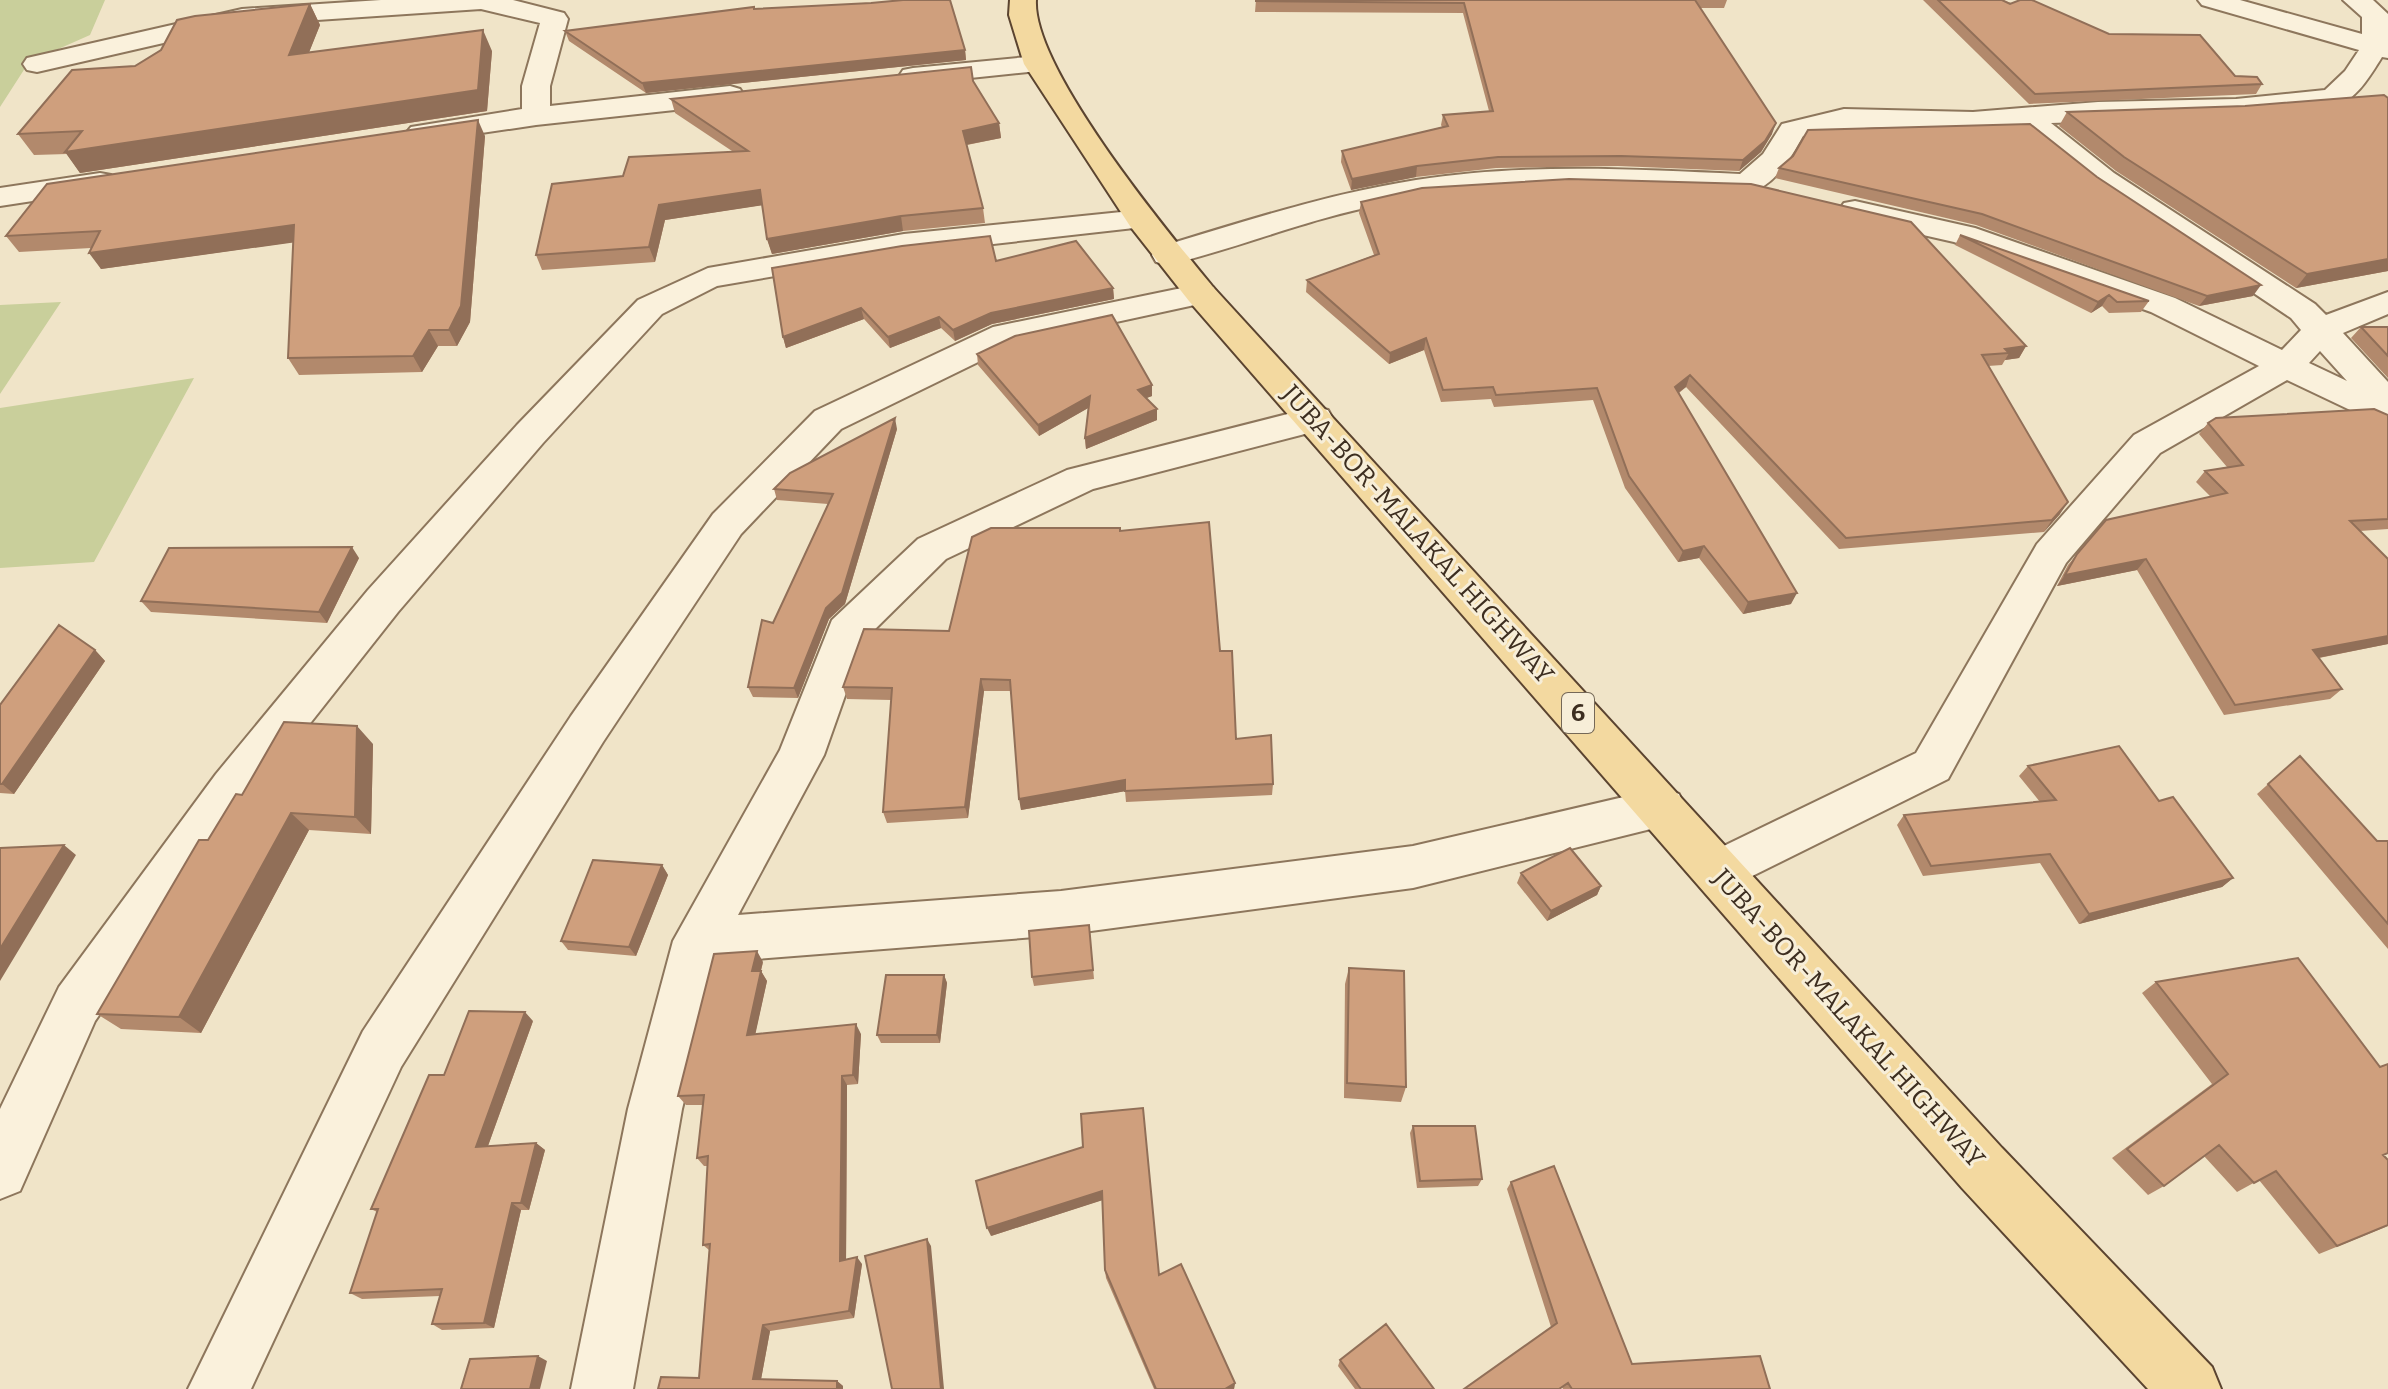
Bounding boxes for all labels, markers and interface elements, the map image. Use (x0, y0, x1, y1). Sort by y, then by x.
street label: JUBA-BOR-MALAKAL HIGHWAY (1275, 378, 1560, 690)
road number: 6 (1562, 693, 1594, 733)
street label: JUBA-BOR-MALAKAL HIGHWAY (1706, 862, 1991, 1174)

